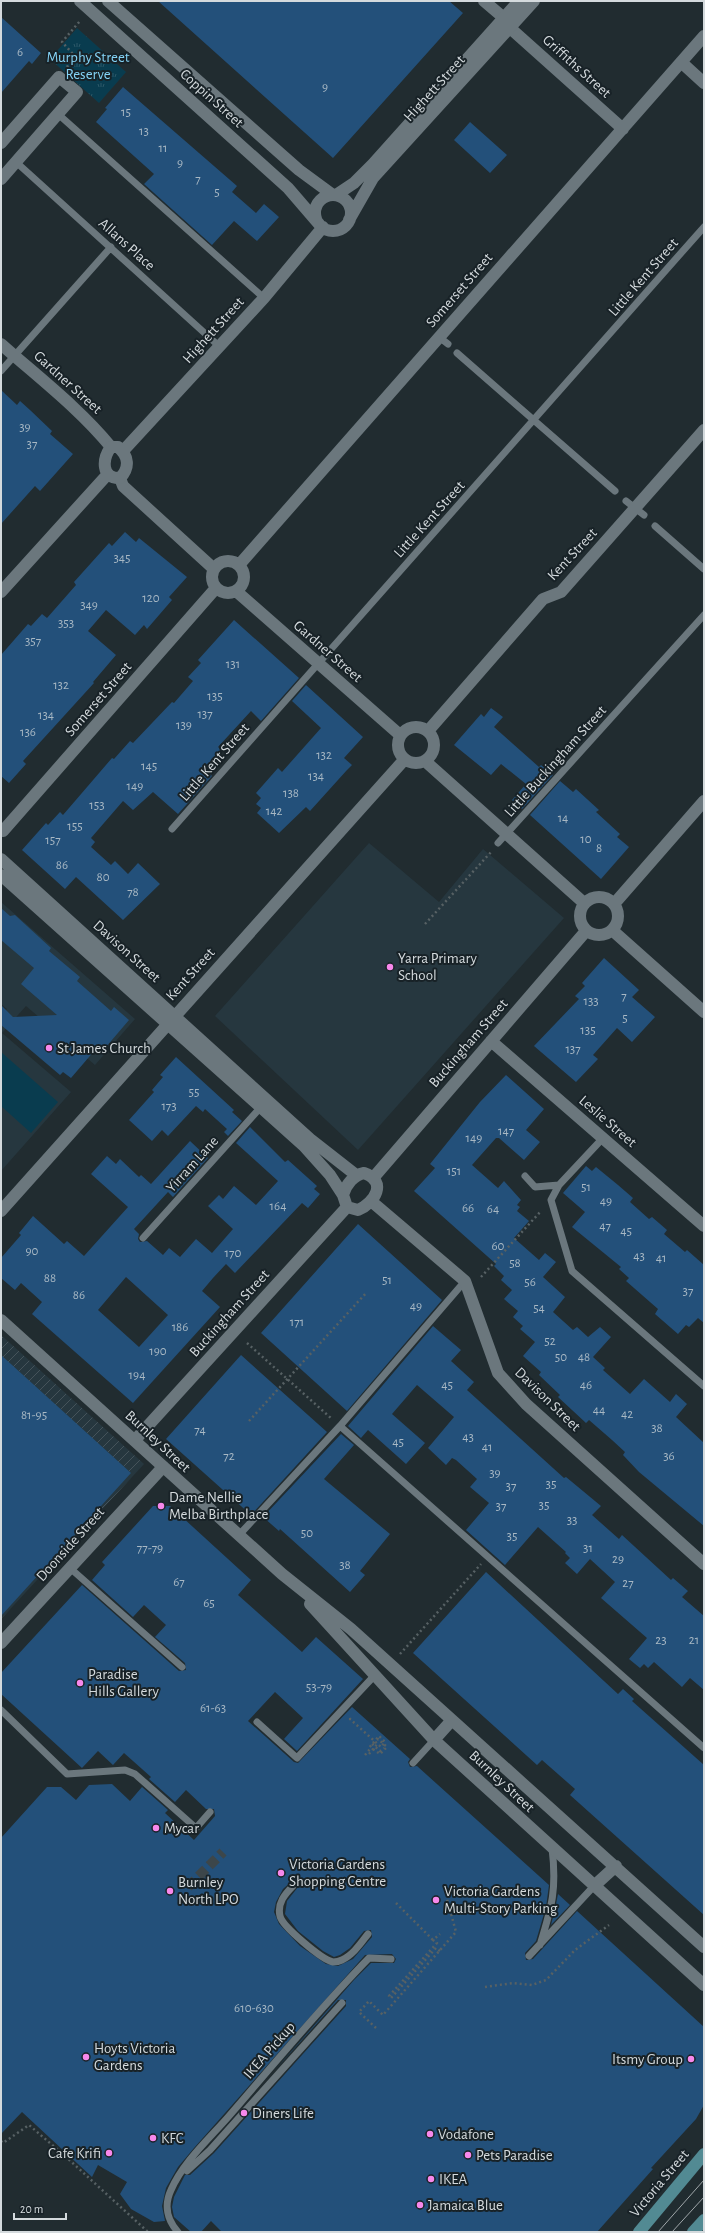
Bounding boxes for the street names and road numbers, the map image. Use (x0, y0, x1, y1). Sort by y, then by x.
street label: Griffiths Street (540, 32, 614, 101)
street label: Highett Street (401, 52, 468, 124)
street label: Coppin Street (177, 66, 246, 131)
street label: Allans Place (96, 215, 158, 273)
street label: Little Kent Street (606, 235, 681, 319)
street label: Somerset Street (423, 250, 496, 330)
street label: Highett Street (180, 294, 247, 366)
street label: Gardner Street (31, 348, 105, 417)
street label: Little Kent Street (391, 478, 468, 561)
street label: Kent Street (545, 525, 600, 583)
street label: Gardner Street (290, 618, 365, 685)
street label: Somerset Street (62, 659, 135, 739)
street label: Little Buckingham Street (502, 703, 609, 820)
street label: Little Kent Street (177, 720, 252, 804)
street label: Davison Street (90, 917, 163, 985)
street label: Kent Street (163, 945, 218, 1004)
street label: Buckingham Street (426, 996, 511, 1090)
street label: Leslie Street (576, 1093, 639, 1150)
street label: Yirram Lane (163, 1133, 221, 1195)
street label: Buckingham Street (187, 1267, 272, 1360)
street label: Davison Street (512, 1365, 583, 1434)
street label: Burnley Street (122, 1408, 193, 1475)
street label: Doonside Street (33, 1504, 107, 1584)
street label: Burnley Street (466, 1748, 537, 1815)
street label: IKEA Pickup (241, 2019, 298, 2082)
street label: Victoria Street (627, 2147, 692, 2220)

